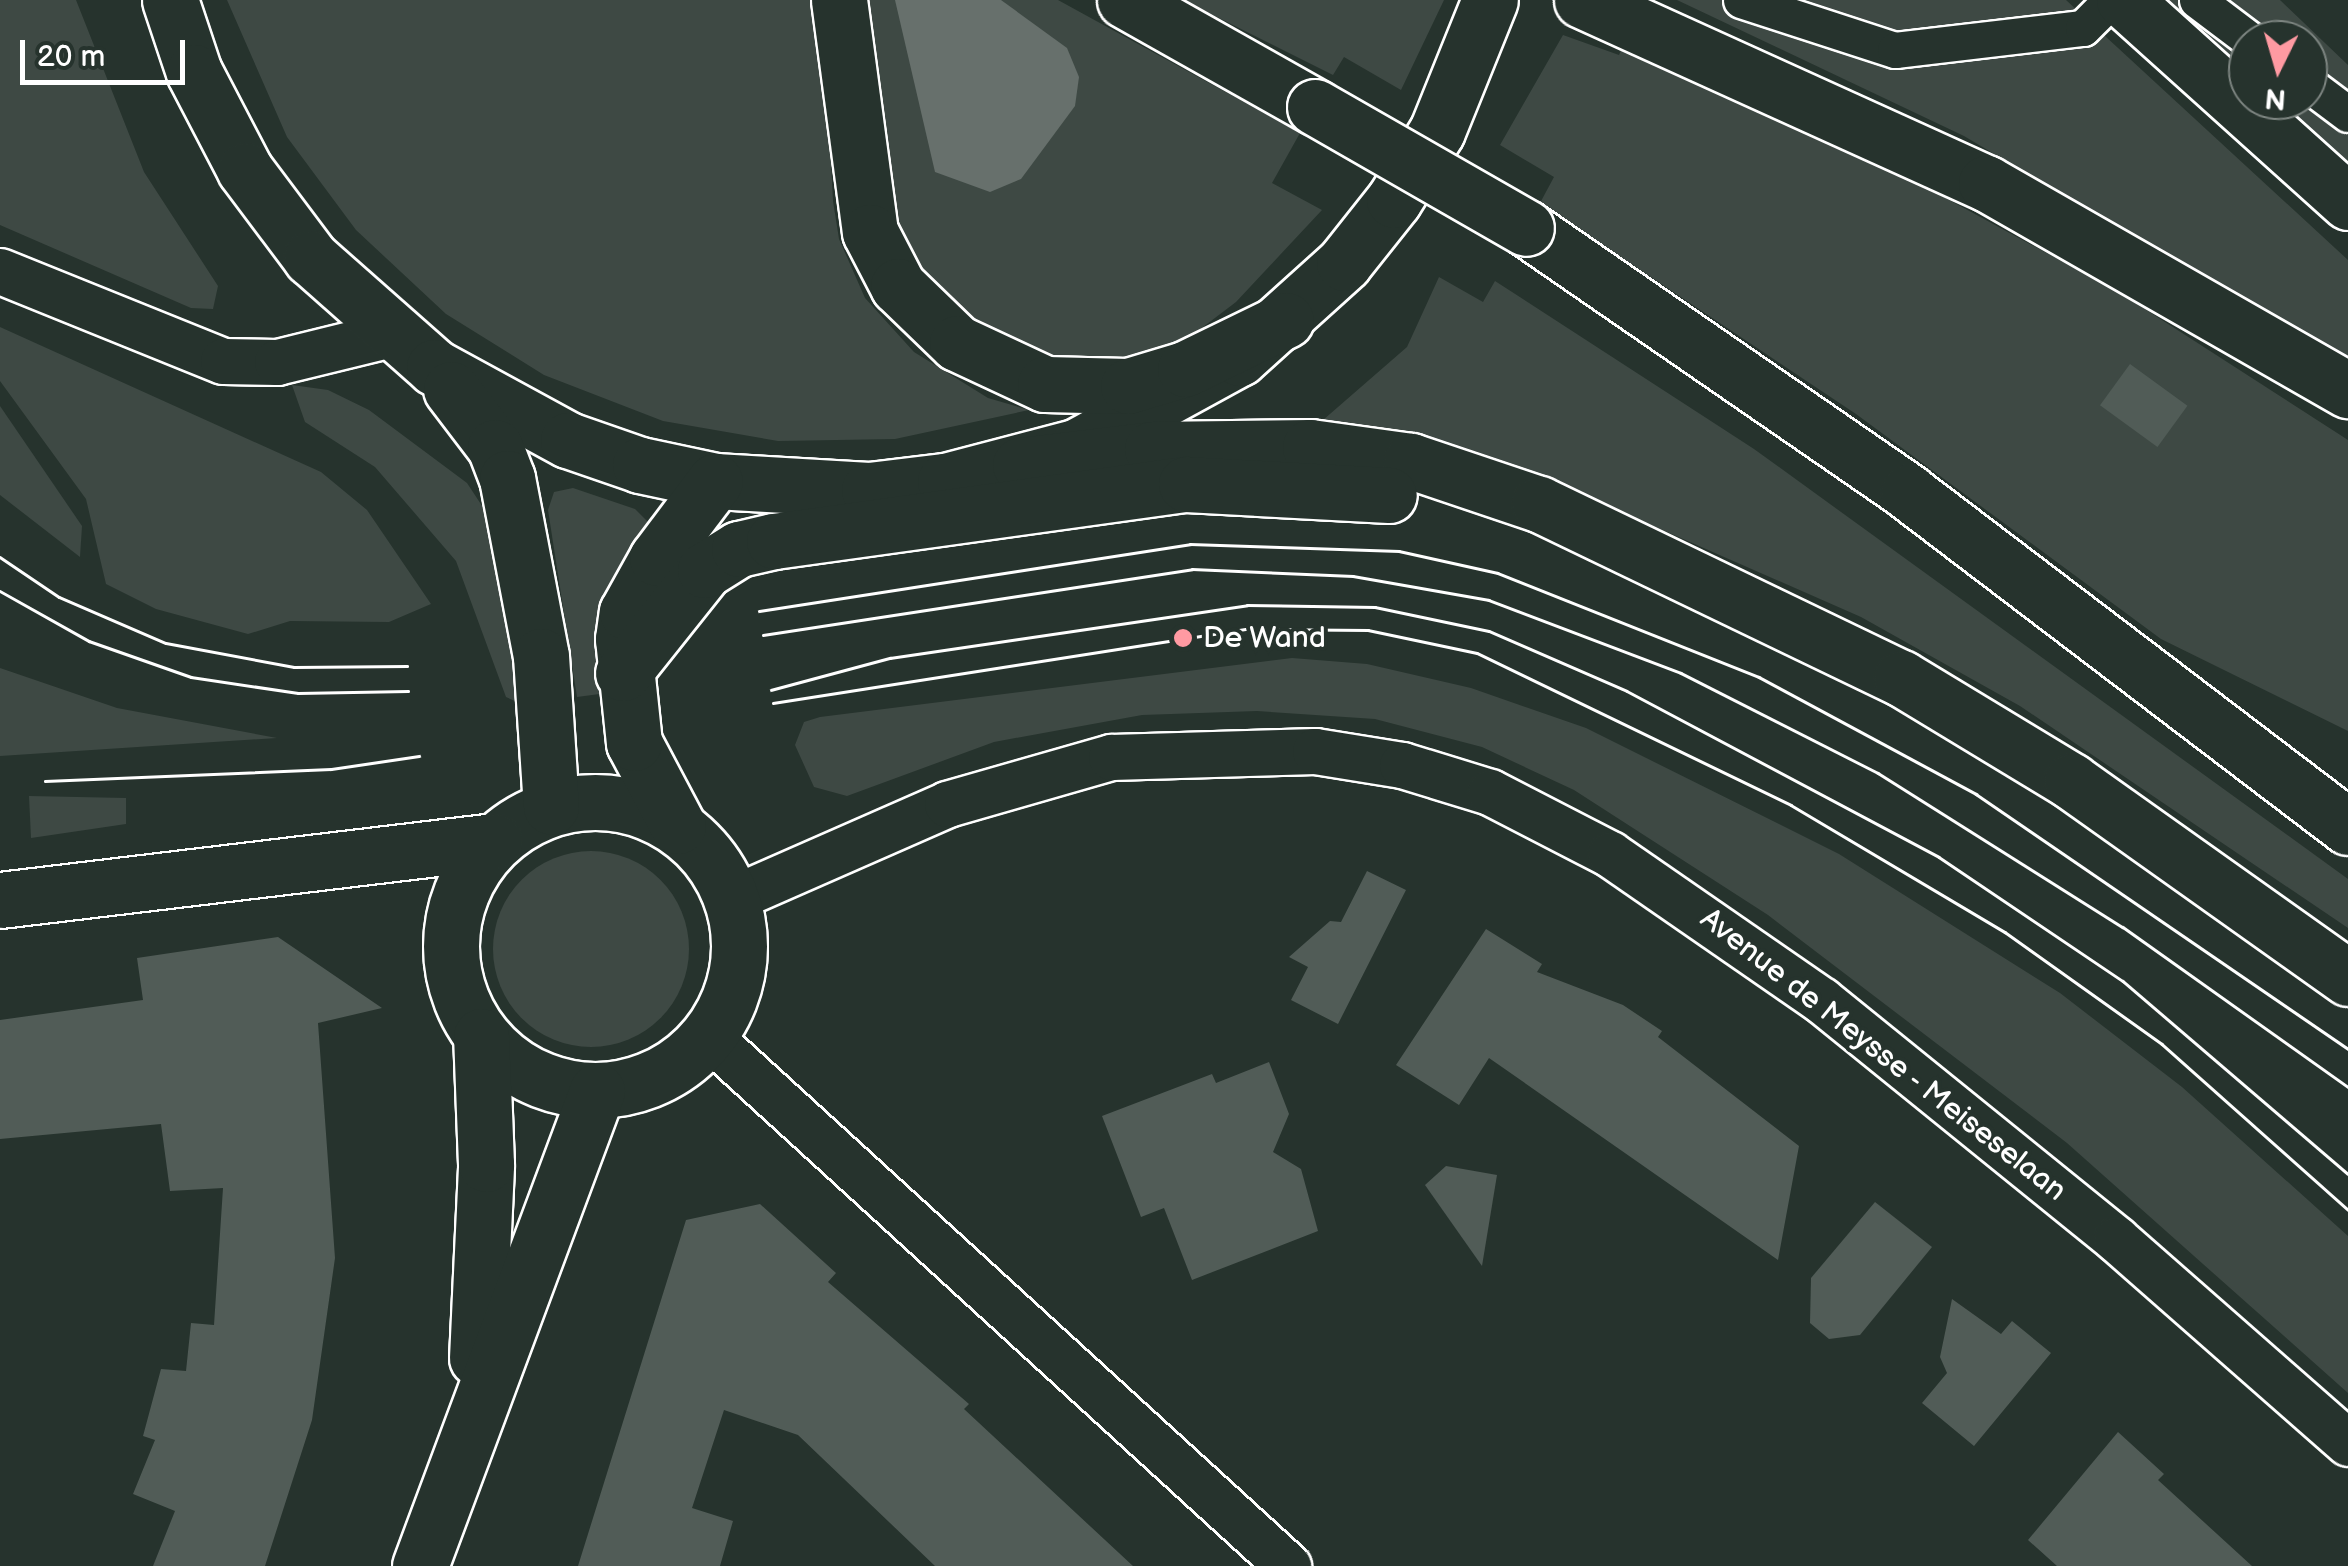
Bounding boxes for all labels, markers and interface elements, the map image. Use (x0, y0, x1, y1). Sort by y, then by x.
scale bar (25, 20, 190, 82)
north arrow (2228, 20, 2328, 120)
text: 20 m (37, 39, 105, 75)
text: N (2264, 81, 2287, 116)
place label: De Wand (1203, 620, 1327, 656)
marker: De Wand (1172, 627, 1194, 649)
street label: Avenue de Meysse - Meiseselaan (1692, 900, 2074, 1210)

